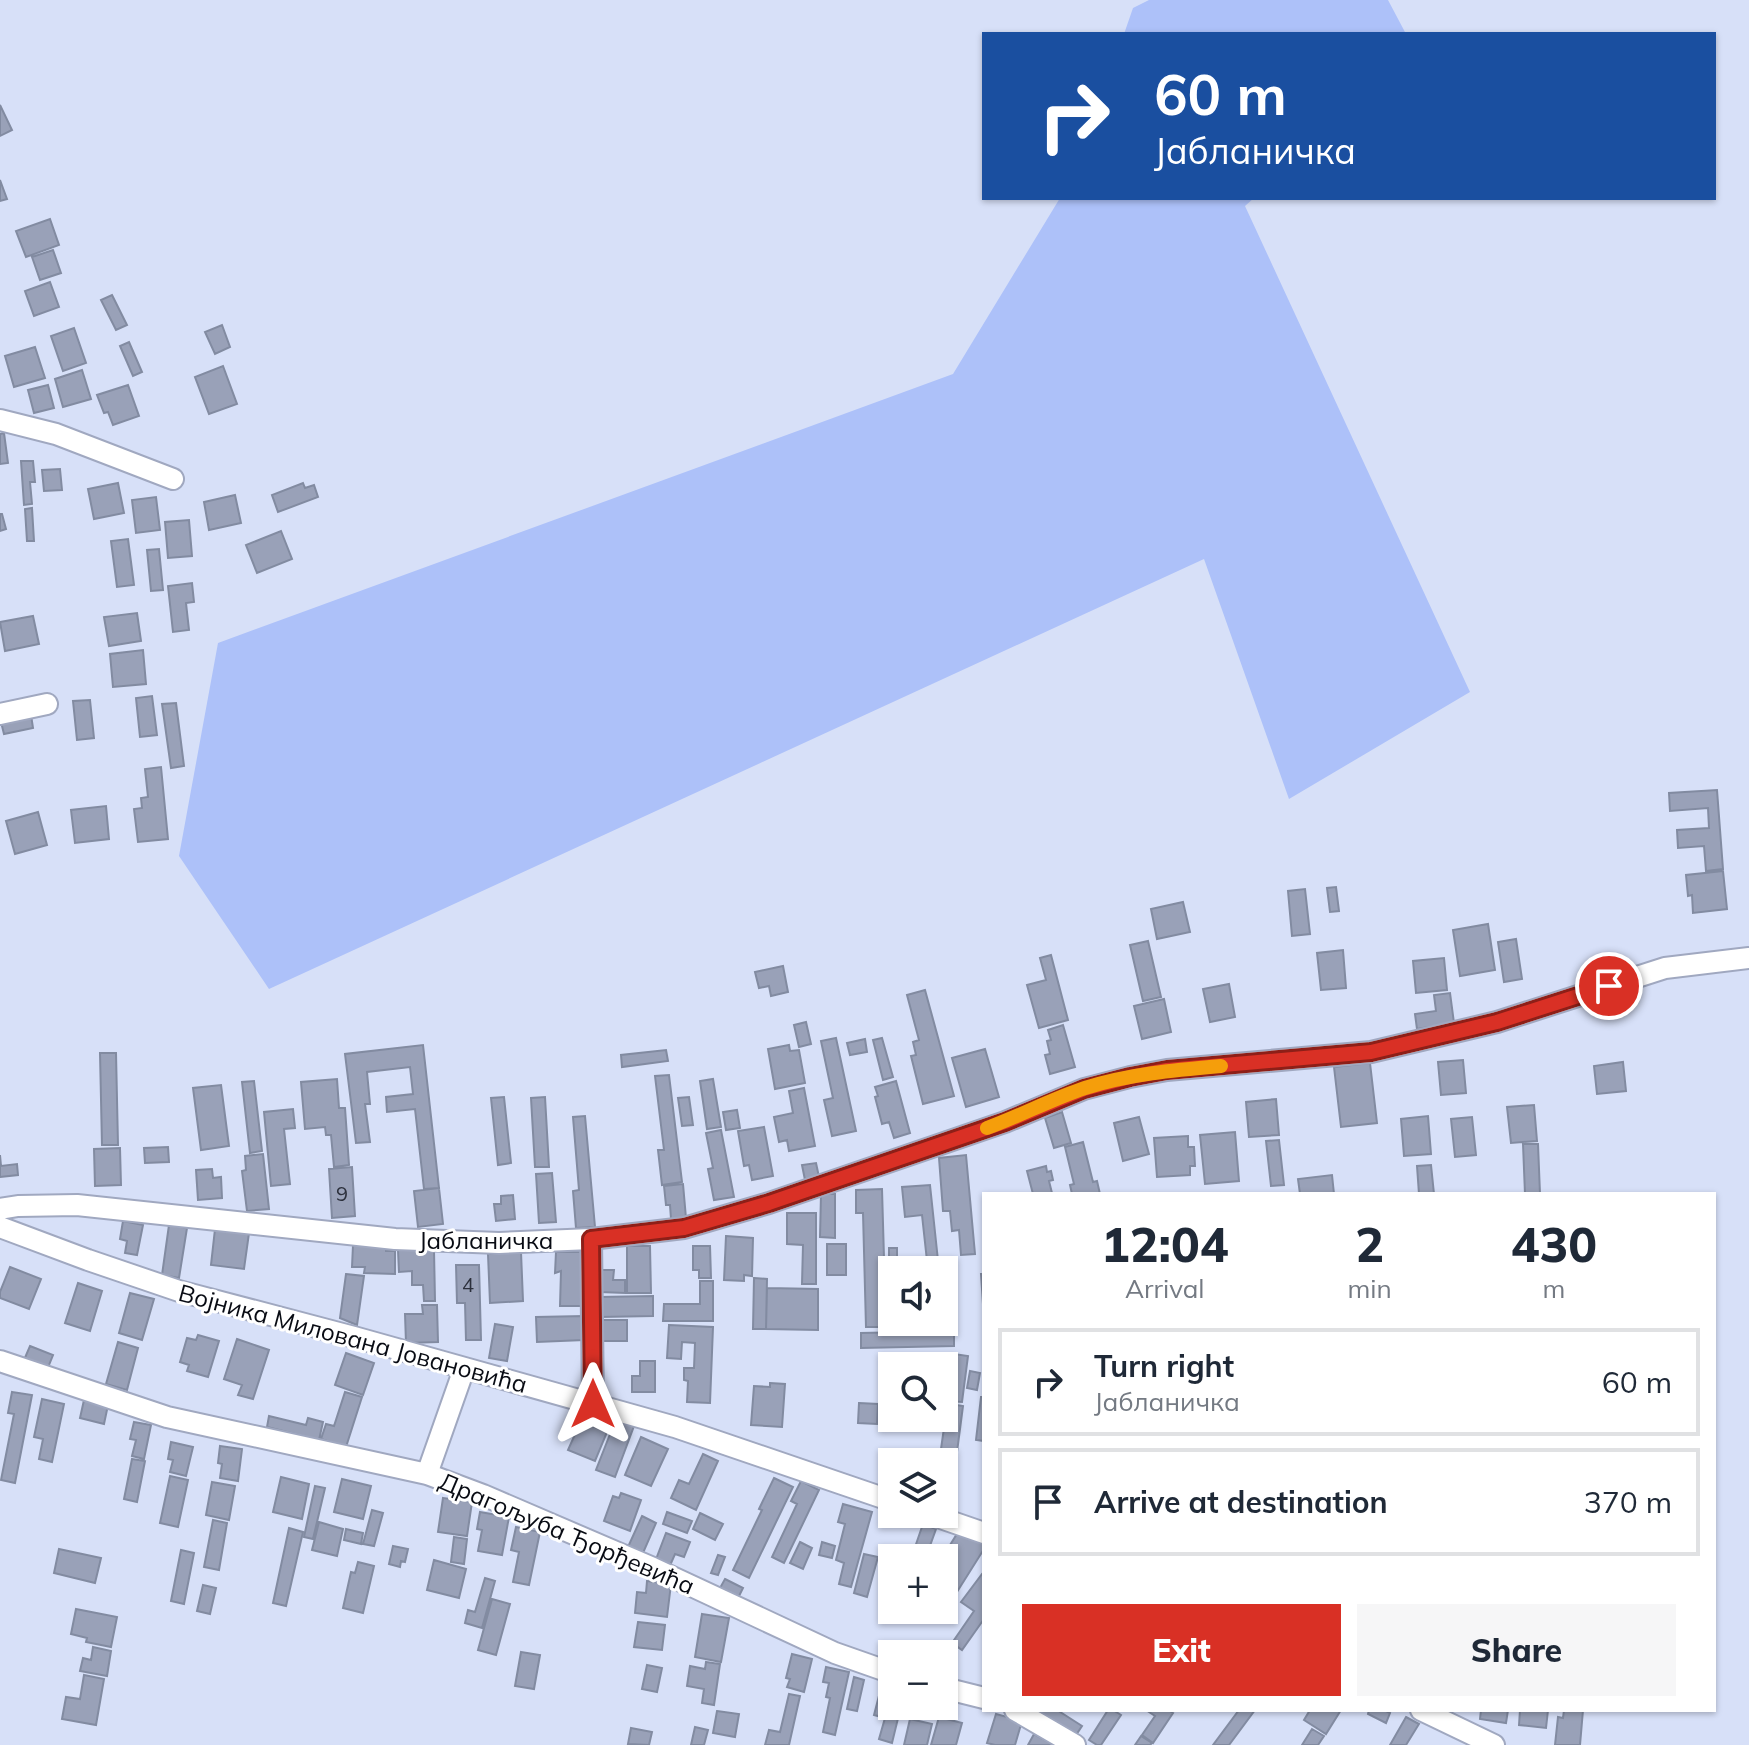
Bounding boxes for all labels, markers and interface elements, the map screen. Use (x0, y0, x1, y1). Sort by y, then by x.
text: 60 m (1154, 59, 1287, 129)
icon: right (1022, 64, 1126, 168)
text: Јабланичка (1154, 128, 1356, 173)
pin (1575, 952, 1643, 1020)
icon: arrive (1587, 964, 1631, 1008)
house number: 9 (336, 1181, 348, 1206)
text: 12:04 (1101, 1214, 1229, 1274)
text: 2 (1355, 1214, 1384, 1274)
text: 430 (1511, 1214, 1597, 1274)
street label: Јабланичка (419, 1225, 553, 1255)
map controls (878, 1256, 958, 1720)
button: sound (878, 1256, 958, 1336)
house number: 4 (462, 1272, 474, 1297)
text: Arrival (1125, 1272, 1205, 1305)
text: min (1348, 1272, 1392, 1305)
text: m (1542, 1272, 1565, 1305)
street label: Војника Милована Јовановића (175, 1277, 531, 1399)
text: Turn right (1094, 1347, 1234, 1385)
button: search (878, 1352, 958, 1432)
icon: right (1026, 1360, 1070, 1404)
position arrow (551, 1362, 635, 1446)
text: 60 m (1602, 1363, 1672, 1401)
text: Јабланичка (1094, 1385, 1240, 1418)
button: layers (878, 1448, 958, 1528)
street label: Драгољуба Ђорђевића (435, 1466, 699, 1600)
icon: arrive (1026, 1480, 1070, 1524)
text: Arrive at destination (1094, 1483, 1388, 1521)
text: 370 m (1584, 1483, 1672, 1521)
button: + (878, 1544, 958, 1624)
button: Exit (1022, 1604, 1341, 1696)
button: Share (1357, 1604, 1676, 1696)
button: − (878, 1640, 958, 1720)

